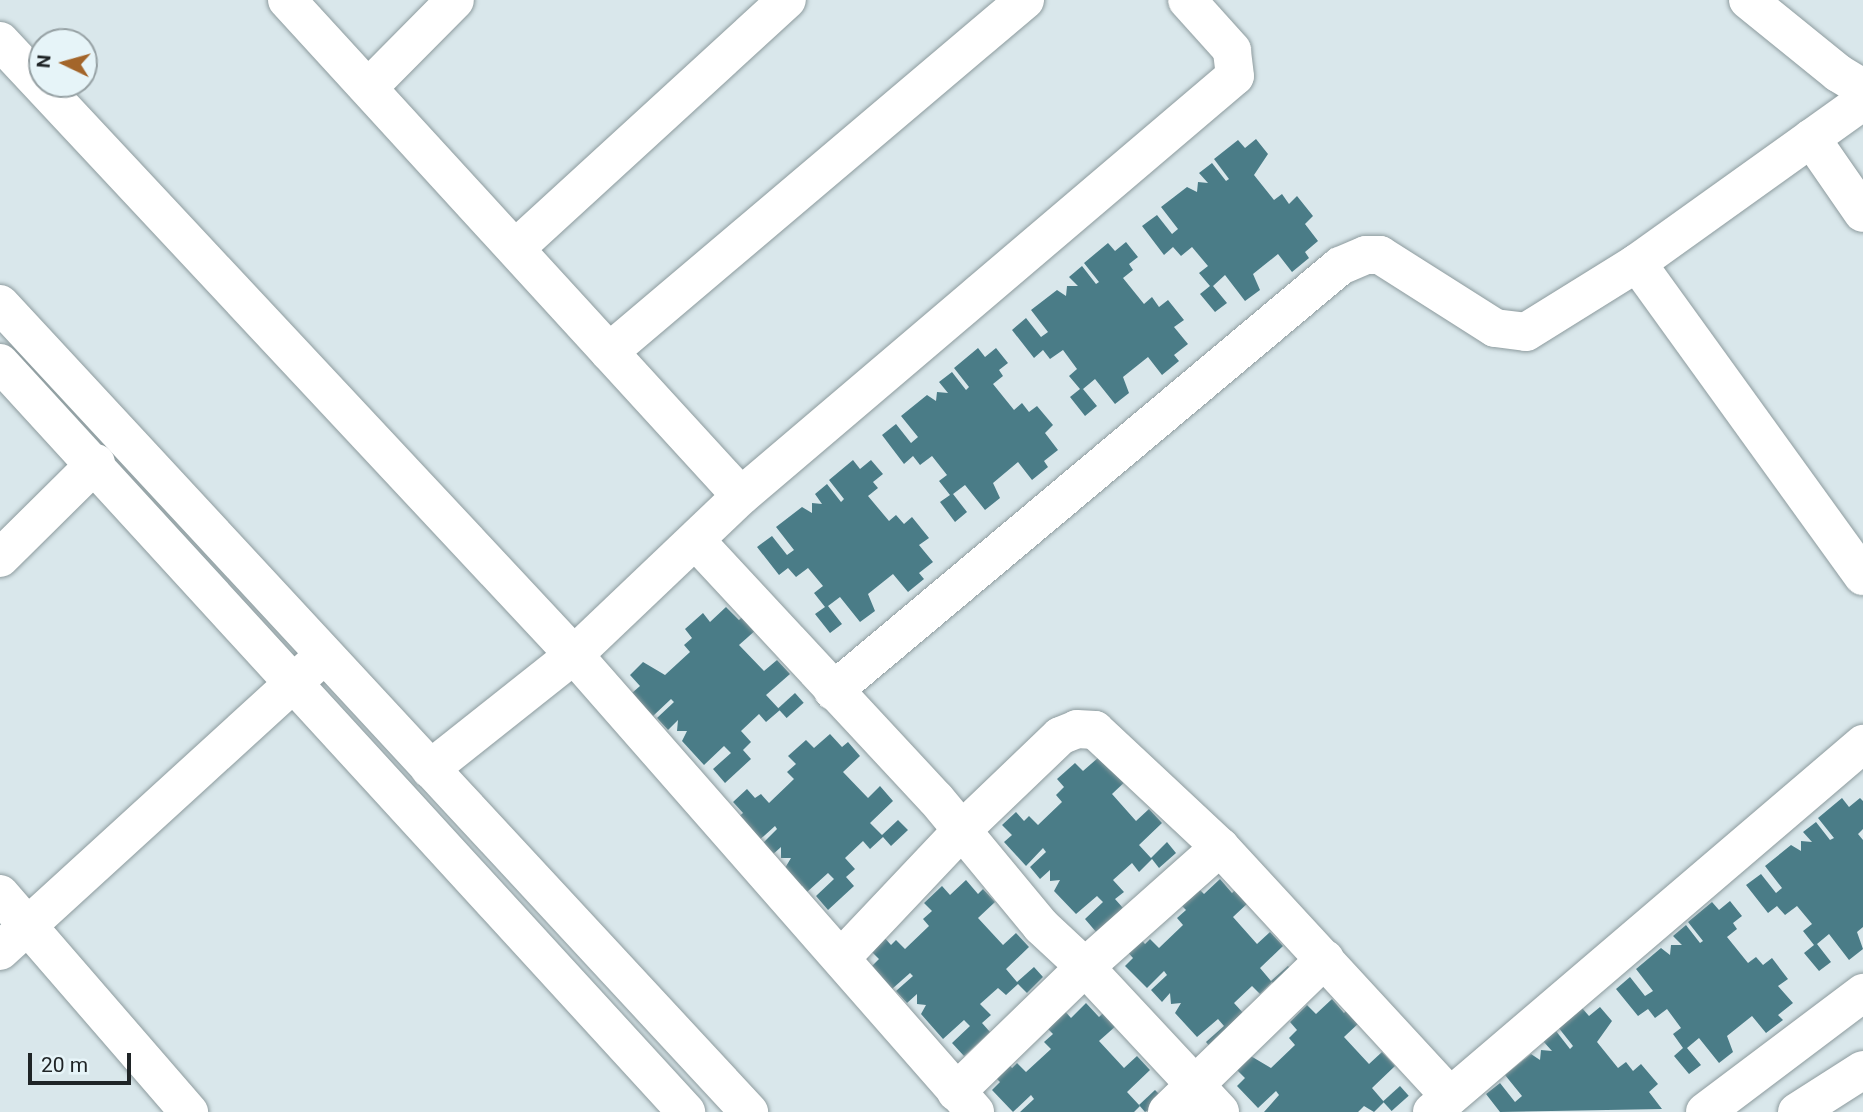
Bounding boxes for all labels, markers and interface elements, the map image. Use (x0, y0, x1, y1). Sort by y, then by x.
north arrow (28, 28, 98, 98)
text: N (32, 54, 56, 69)
scale bar (32, 1038, 135, 1082)
text: 20 m (41, 1053, 88, 1077)

